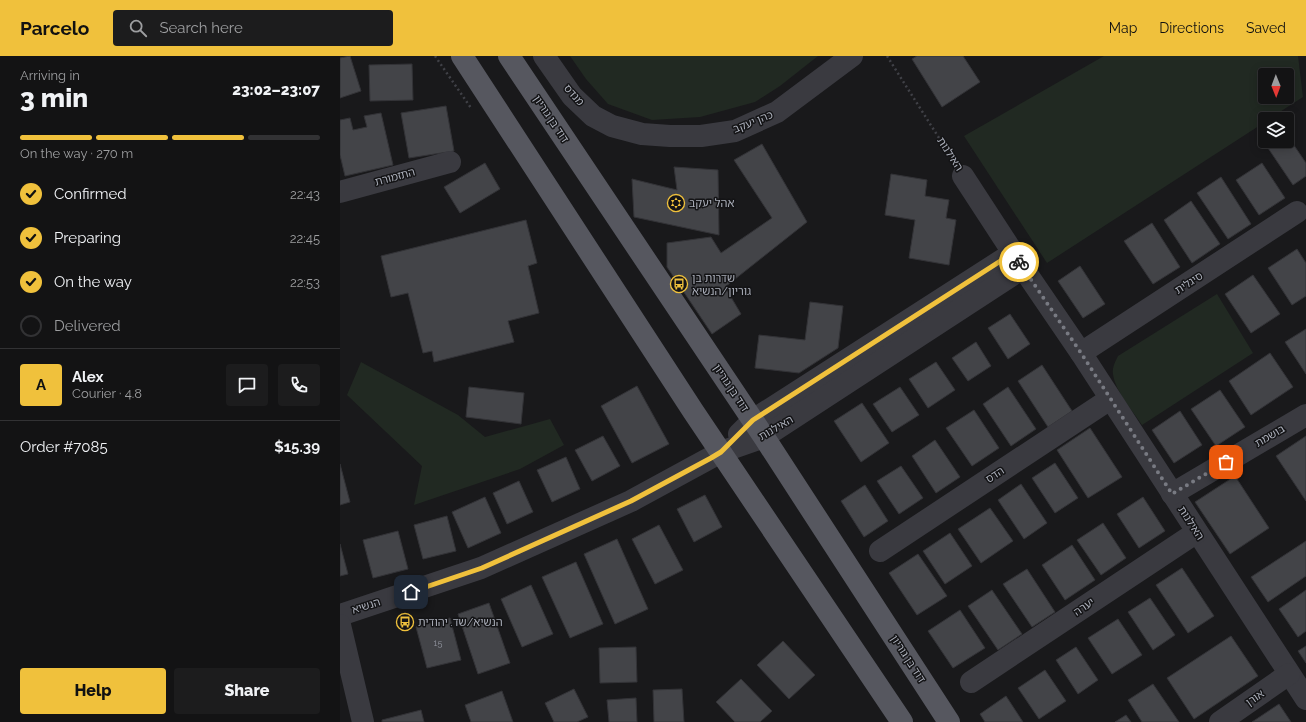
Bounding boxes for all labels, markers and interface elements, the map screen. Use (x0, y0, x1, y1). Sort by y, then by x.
search box (113, 10, 393, 46)
text: Parcelo (20, 17, 89, 39)
icon: search (127, 17, 149, 39)
text: Search here (159, 19, 243, 37)
text: Map (1109, 20, 1137, 36)
text: Directions (1159, 20, 1224, 36)
text: Saved (1246, 20, 1286, 36)
text: Arriving in (20, 68, 80, 83)
north arrow (1258, 68, 1294, 104)
map controls (1258, 68, 1294, 148)
text: 23:02–23:07 (232, 81, 320, 99)
street label: מנדס (561, 82, 587, 108)
text: 3 min (20, 83, 88, 113)
street label: דוד בן גוריון (531, 93, 571, 145)
street label: כהן יעקב (731, 108, 775, 136)
button: layers (1258, 112, 1294, 148)
street label: האילנות (934, 135, 966, 173)
text: On the way · 270 m (20, 146, 133, 161)
street label: התזמורת (374, 165, 417, 189)
icon: check (20, 183, 42, 205)
text: Confirmed (54, 185, 127, 203)
text: 22:43 (290, 187, 320, 202)
synagogue icon: אהל יעקב (666, 193, 686, 213)
place label: אהל יעקב (689, 197, 734, 210)
icon: check (20, 227, 42, 249)
text: Preparing (54, 229, 121, 247)
text: 22:45 (290, 231, 320, 246)
courier (999, 242, 1039, 282)
icon: bike (1008, 251, 1030, 273)
street label: סיגלית (1173, 269, 1205, 297)
icon: check (20, 271, 42, 293)
place label: שדרות בן גוריון/הנשיא (692, 272, 751, 298)
text: On the way (54, 273, 132, 291)
bus stop icon: שדרות בן גוריון/הנשיא (669, 274, 689, 294)
text: 22:53 (290, 275, 320, 290)
text: Delivered (54, 317, 121, 335)
street label: דוד בן גוריון (711, 362, 751, 414)
button: chat (226, 364, 268, 406)
button: phone (278, 364, 320, 406)
text: Alex (72, 368, 103, 386)
text: A (36, 376, 46, 394)
text: Courier · 4.8 (72, 386, 142, 401)
street label: האילנות (756, 413, 796, 443)
street label: בושמת (1253, 422, 1287, 450)
text: Order #7085 (20, 438, 108, 456)
text: $15.39 (274, 438, 320, 456)
pin (1209, 445, 1243, 479)
icon: bag (1215, 451, 1237, 473)
street label: הדס (983, 464, 1007, 486)
street label: האילנות (1175, 504, 1207, 542)
pin (394, 575, 428, 609)
icon: home (400, 581, 422, 603)
street label: הנשיא (350, 595, 382, 617)
street label: יערה (1071, 595, 1097, 619)
bus stop icon: הנשיא/שד. יהודית (395, 612, 415, 632)
place label: הנשיא/שד. יהודית (418, 616, 503, 629)
street label: דוד בן גוריון (888, 633, 928, 685)
house number: 15 (434, 638, 442, 648)
button: Help (20, 668, 166, 714)
button: Share (174, 668, 320, 714)
street label: אורן (1243, 687, 1267, 709)

